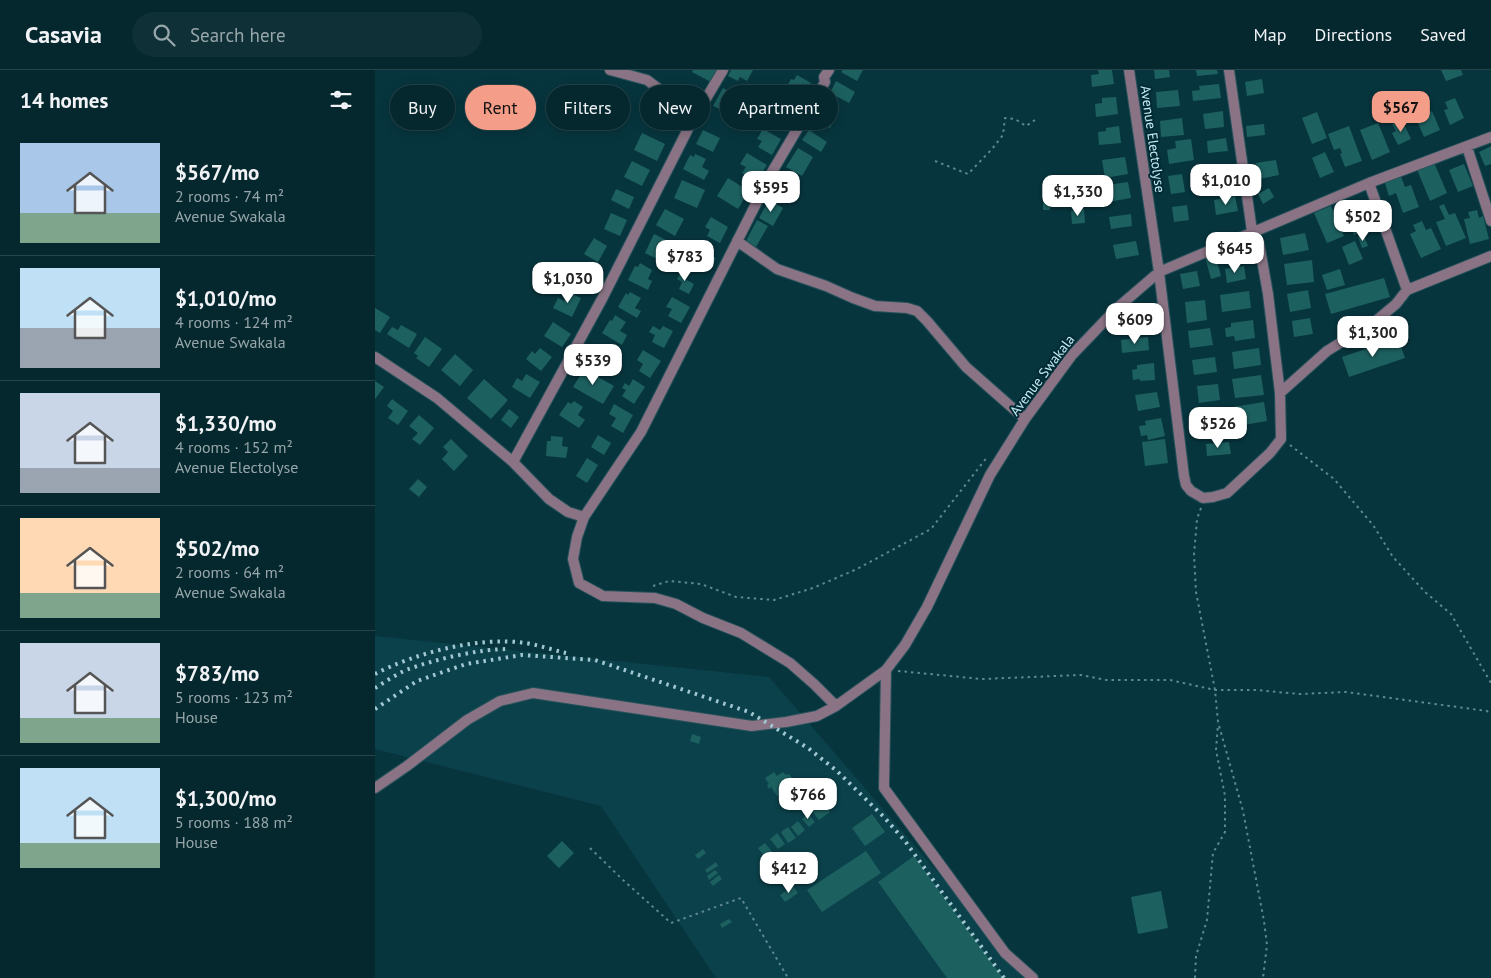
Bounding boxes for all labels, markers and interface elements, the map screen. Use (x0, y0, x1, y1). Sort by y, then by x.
search box (132, 12, 482, 57)
text: Casavia (25, 19, 102, 50)
icon: search (150, 21, 178, 49)
text: Search here (190, 23, 286, 47)
text: Map (1254, 23, 1286, 46)
text: Directions (1314, 23, 1392, 46)
text: Saved (1420, 23, 1466, 46)
street label: Avenue Electolyse (1137, 84, 1169, 194)
chip: Buy (390, 85, 455, 130)
chip: Rent (465, 85, 536, 130)
chip: Filters (546, 85, 630, 130)
chip: New (640, 85, 710, 130)
chip: Apartment (720, 85, 838, 130)
icon: filters (327, 86, 355, 114)
text: 14 homes (20, 87, 108, 114)
pin: $567 (1371, 90, 1431, 133)
text: $567 (1383, 97, 1419, 117)
text: $567/mo (175, 159, 259, 186)
icon: home (60, 163, 120, 223)
pin: $1,010 (1185, 164, 1267, 206)
pin: $595 (741, 170, 801, 213)
text: $1,010 (1201, 170, 1251, 190)
pin: $1,330 (1037, 174, 1119, 217)
text: $595 (753, 177, 789, 197)
text: $1,330 (1053, 181, 1103, 201)
text: 2 rooms · 74 m² (175, 186, 284, 206)
pin: $502 (1333, 200, 1393, 242)
text: Avenue Swakala (175, 206, 286, 226)
text: $502 (1345, 206, 1381, 226)
pin: $645 (1205, 232, 1265, 274)
text: $645 (1217, 238, 1253, 258)
pin: $783 (655, 240, 715, 282)
text: $783 (667, 246, 703, 266)
pin: $1,030 (527, 262, 609, 304)
text: $1,030 (543, 268, 593, 288)
text: $1,010/mo (175, 285, 277, 312)
icon: home (60, 288, 120, 348)
pin: $609 (1105, 302, 1165, 345)
text: $609 (1117, 309, 1153, 329)
text: 4 rooms · 124 m² (175, 312, 293, 332)
pin: $1,300 (1332, 316, 1414, 358)
text: $1,300 (1348, 322, 1398, 342)
street label: Avenue Swakala (1006, 331, 1078, 419)
text: Avenue Swakala (175, 332, 286, 352)
pin: $539 (563, 344, 623, 386)
text: $539 (575, 350, 611, 370)
pin: $526 (1188, 406, 1248, 449)
text: $1,330/mo (175, 410, 277, 437)
icon: home (60, 413, 120, 473)
text: $526 (1200, 413, 1236, 433)
text: 4 rooms · 152 m² (175, 437, 293, 457)
text: Avenue Electolyse (175, 457, 298, 477)
text: $502/mo (175, 535, 259, 562)
icon: home (60, 538, 120, 598)
text: 2 rooms · 64 m² (175, 562, 284, 582)
text: Avenue Swakala (175, 582, 286, 602)
text: $783/mo (175, 660, 259, 687)
icon: home (60, 663, 120, 723)
text: 5 rooms · 123 m² (175, 687, 293, 707)
text: House (175, 707, 218, 727)
pin: $766 (778, 778, 838, 820)
text: $766 (790, 784, 826, 804)
text: $1,300/mo (175, 785, 277, 812)
icon: home (60, 788, 120, 848)
text: 5 rooms · 188 m² (175, 812, 293, 832)
text: House (175, 832, 218, 852)
pin: $412 (759, 852, 819, 894)
text: $412 (771, 858, 807, 878)

